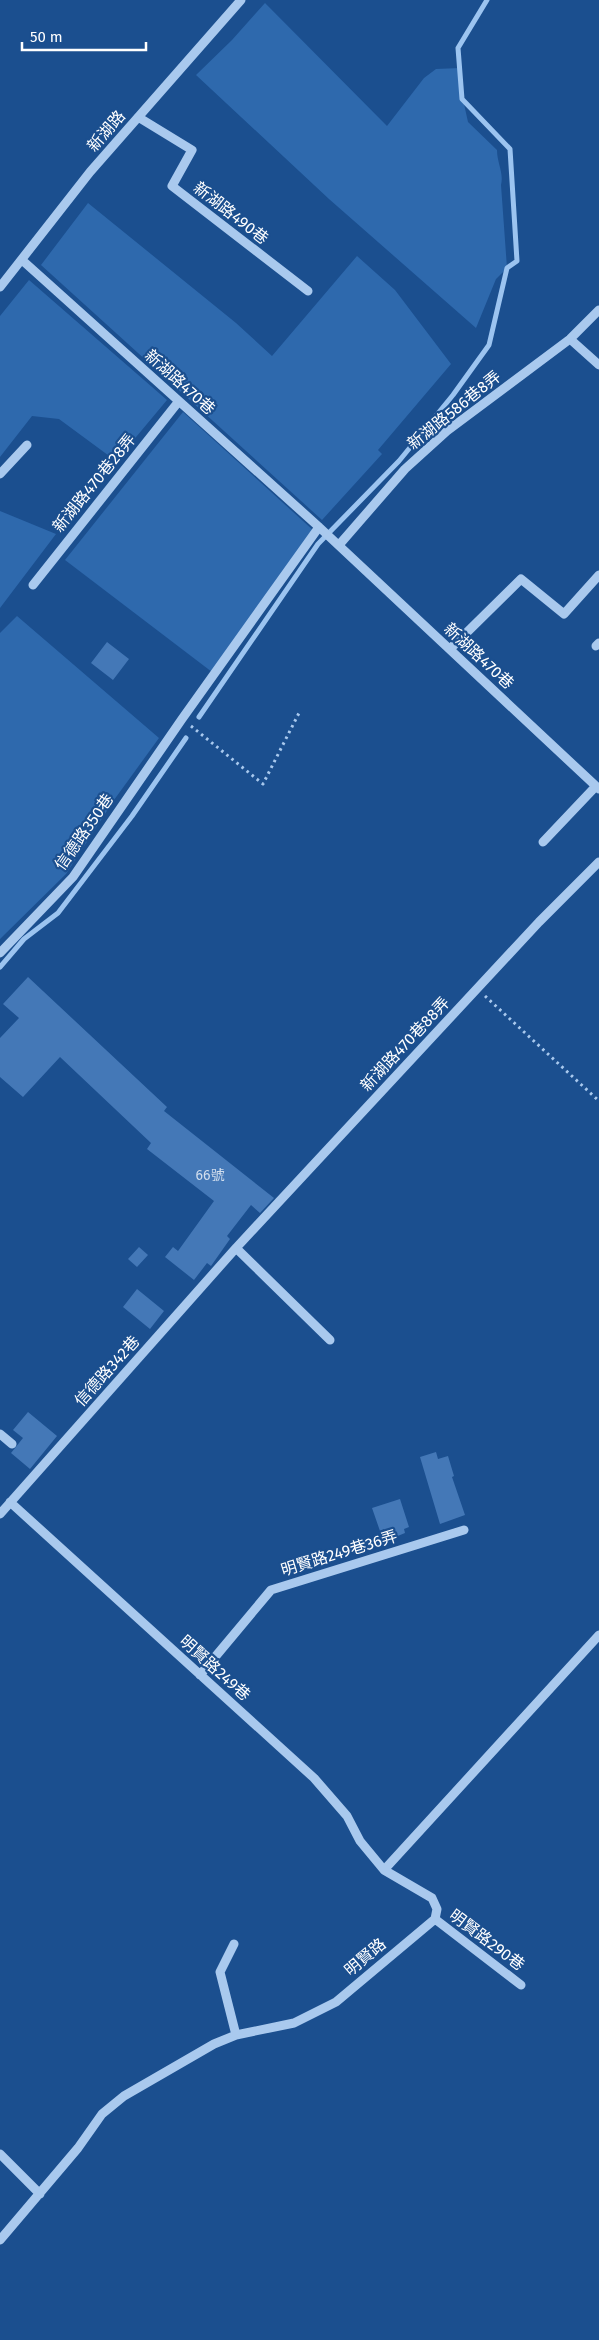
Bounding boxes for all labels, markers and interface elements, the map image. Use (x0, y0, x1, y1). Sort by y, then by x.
scale bar (22, 20, 146, 52)
text: 50 m (30, 28, 63, 46)
street label: 新湖路 (83, 107, 129, 155)
street label: 新湖路490巷 (190, 178, 272, 248)
street label: 新湖路470巷 (141, 346, 219, 418)
street label: 新湖路586巷8弄 (404, 367, 504, 453)
street label: 新湖路470巷28弄 (49, 430, 139, 536)
street label: 新湖路470巷 (440, 619, 518, 693)
street label: 信德路350巷 (51, 790, 117, 874)
street label: 新湖路470巷88弄 (357, 993, 453, 1095)
house number: 66號 (196, 1167, 224, 1184)
street label: 信德路342巷 (70, 1332, 144, 1410)
street label: 明賢路249巷36弄 (279, 1526, 399, 1580)
street label: 明賢路249巷 (176, 1631, 254, 1705)
street label: 明賢路290巷 (446, 1906, 528, 1974)
street label: 明賢路 (341, 1934, 389, 1980)

